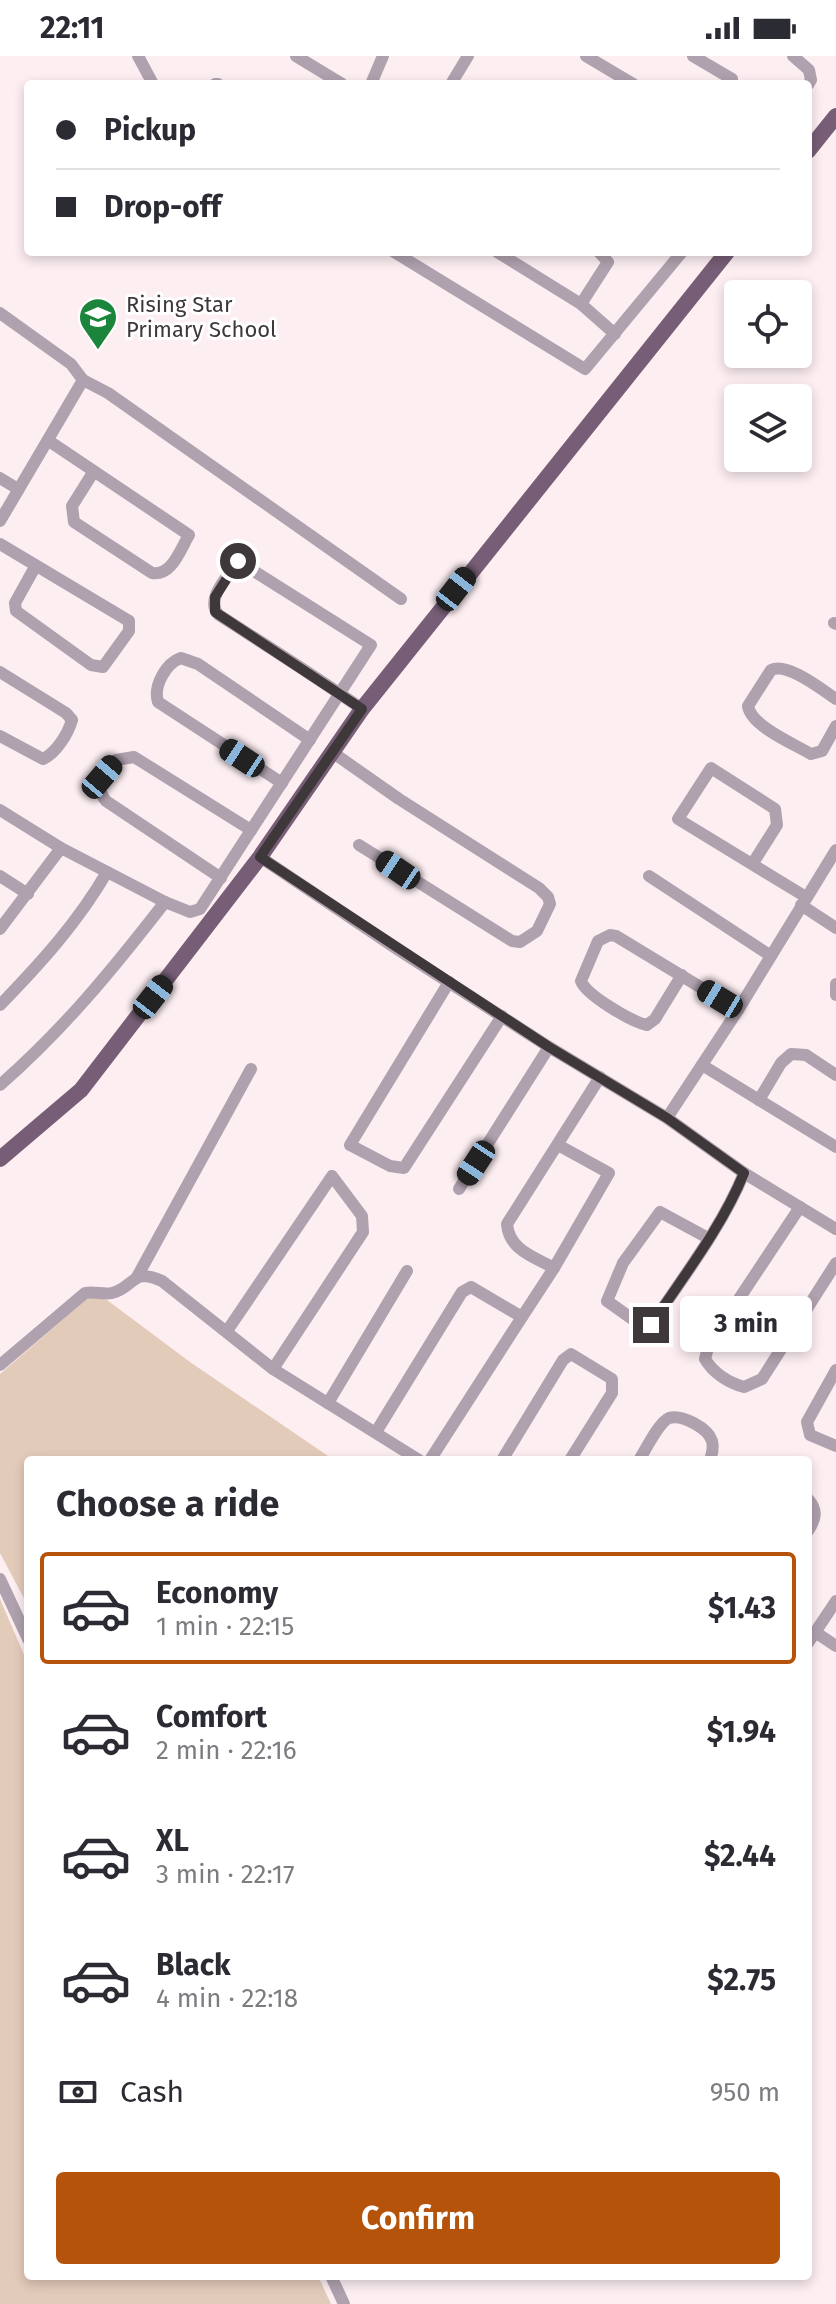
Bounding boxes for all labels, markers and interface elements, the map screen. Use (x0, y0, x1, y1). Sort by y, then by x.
text: 22:11 (40, 10, 105, 46)
text: Pickup (104, 112, 196, 148)
text: Drop-off (104, 189, 221, 225)
map controls (724, 280, 812, 472)
button: locate (724, 280, 812, 368)
place label: Rising Star Primary School (126, 291, 277, 343)
school or university icon: Rising Star Primary School (77, 296, 119, 351)
button: layers (724, 384, 812, 472)
route start (220, 543, 256, 579)
car (432, 563, 480, 615)
car (215, 735, 269, 781)
car (77, 751, 127, 803)
car (371, 847, 425, 893)
car (129, 971, 177, 1023)
car (693, 976, 747, 1022)
car (453, 1136, 499, 1190)
callout: 3 min (679, 1297, 811, 1353)
route end (633, 1307, 669, 1343)
text: 3 min (714, 1308, 778, 1339)
text: Choose a ride (56, 1482, 279, 1526)
icon: car (60, 1572, 132, 1644)
text: Economy (156, 1575, 278, 1611)
text: $1.43 (708, 1590, 776, 1626)
text: 1 min · 22:15 (156, 1611, 294, 1642)
icon: car (60, 1696, 132, 1768)
text: Comfort (156, 1699, 267, 1735)
text: $1.94 (707, 1714, 776, 1750)
text: 2 min · 22:16 (156, 1735, 297, 1766)
icon: car (60, 1820, 132, 1892)
text: XL (156, 1823, 189, 1859)
text: $2.44 (704, 1838, 776, 1874)
text: 3 min · 22:17 (156, 1859, 294, 1890)
icon: car (60, 1944, 132, 2016)
text: Black (156, 1947, 231, 1983)
text: $2.75 (707, 1962, 776, 1998)
text: 4 min · 22:18 (156, 1983, 298, 2014)
icon: cash (56, 2070, 100, 2114)
text: Cash (120, 2074, 184, 2110)
text: 950 m (710, 2077, 780, 2108)
button: Confirm (56, 2172, 780, 2264)

